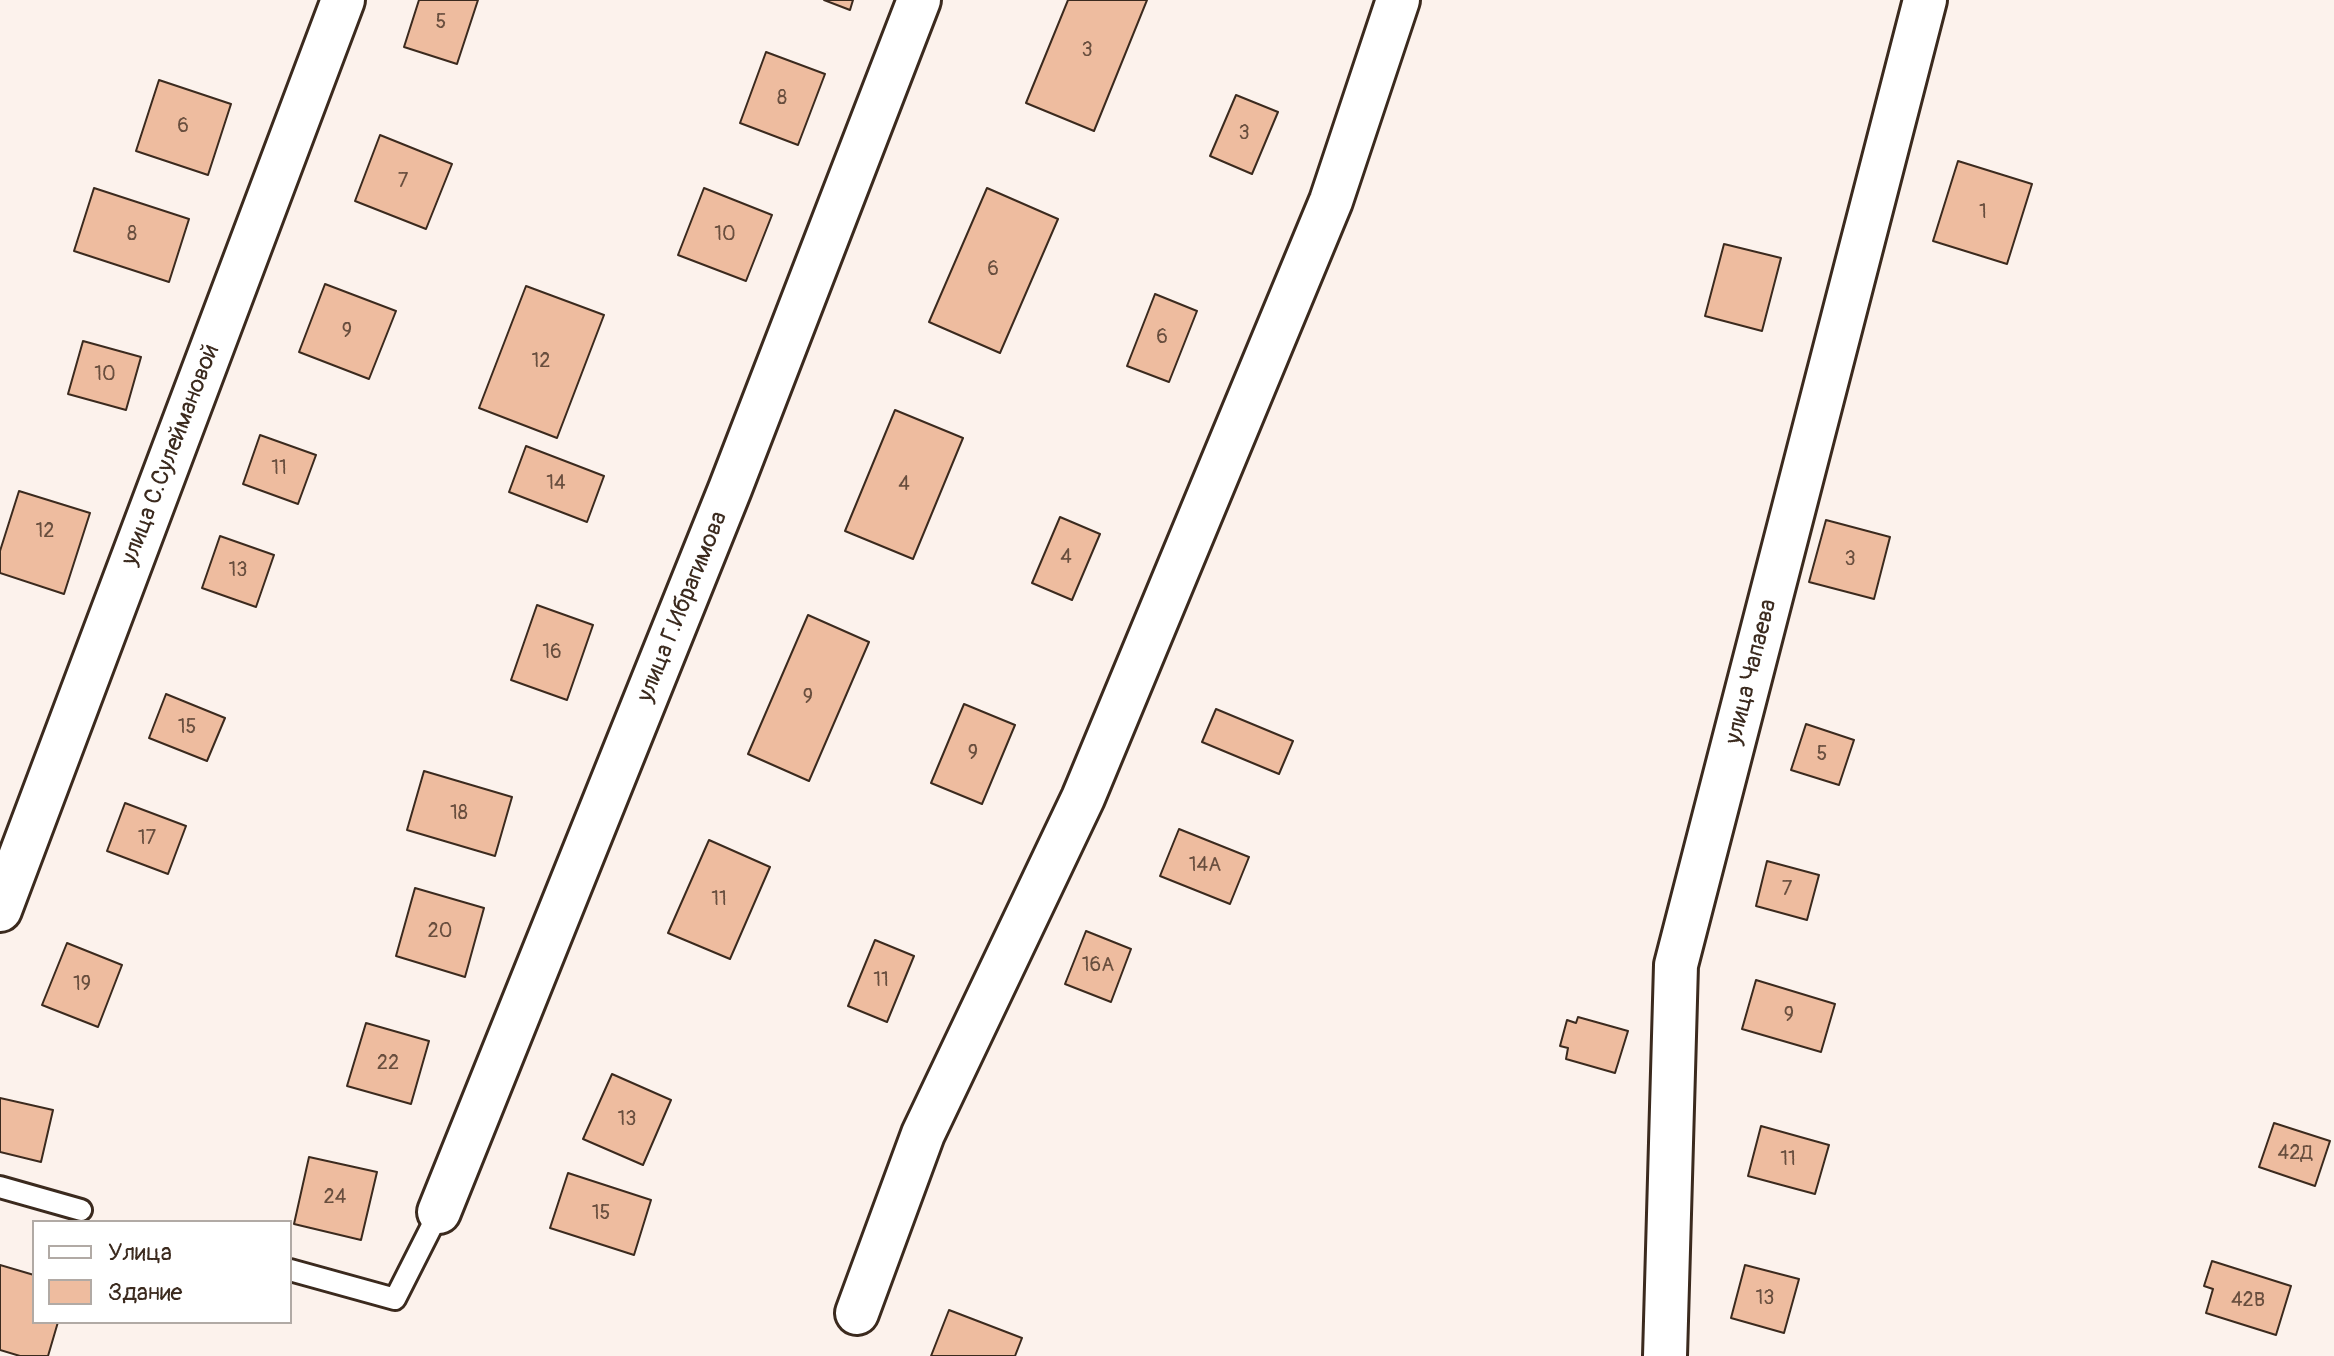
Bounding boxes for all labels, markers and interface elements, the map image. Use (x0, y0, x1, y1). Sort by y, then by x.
house number: 5 (436, 11, 446, 35)
house number: 3 (1081, 39, 1093, 63)
house number: 8 (777, 87, 787, 111)
house number: 6 (177, 115, 189, 139)
house number: 3 (1238, 122, 1250, 146)
house number: 7 (398, 170, 408, 194)
house number: 1 (1979, 201, 1987, 225)
house number: 8 (127, 223, 137, 247)
house number: 10 (714, 223, 736, 247)
house number: 6 (987, 258, 999, 282)
house number: 9 (342, 320, 352, 344)
house number: 6 (1156, 326, 1168, 350)
street label: улица С.Сулеймановой (116, 341, 226, 569)
house number: 12 (532, 350, 550, 374)
house number: 10 (94, 363, 116, 387)
house number: 11 (271, 457, 287, 481)
house number: 14 (546, 472, 566, 496)
house number: 4 (898, 473, 910, 497)
street label: улица Г.Ибрагимова (632, 508, 734, 706)
house number: 12 (36, 520, 54, 544)
house number: 4 (1060, 546, 1072, 570)
house number: 3 (1844, 548, 1856, 572)
house number: 13 (229, 559, 247, 583)
street label: улица Чапаева (1720, 596, 1784, 748)
house number: 16 (542, 641, 562, 665)
house number: 9 (803, 686, 813, 710)
house number: 15 (178, 716, 196, 740)
house number: 9 (968, 742, 978, 766)
house number: 5 (1817, 743, 1827, 767)
house number: 18 (450, 802, 468, 826)
house number: 17 (138, 827, 156, 851)
house number: 14А (1189, 854, 1221, 878)
house number: 7 (1782, 878, 1792, 902)
house number: 11 (711, 888, 727, 912)
house number: 20 (428, 920, 452, 944)
house number: 16А (1082, 954, 1114, 978)
house number: 11 (873, 969, 889, 993)
house number: 19 (73, 973, 91, 997)
house number: 9 (1784, 1004, 1794, 1028)
house number: 22 (377, 1052, 399, 1076)
house number: 13 (618, 1108, 636, 1132)
house number: 42Д (2278, 1142, 2312, 1166)
house number: 11 (1780, 1148, 1796, 1172)
house number: 24 (324, 1186, 346, 1210)
house number: 15 (592, 1202, 610, 1226)
legend (32, 1220, 292, 1324)
text: Улица (108, 1238, 172, 1267)
text: Здание (108, 1278, 182, 1307)
house number: 13 (1756, 1287, 1774, 1311)
house number: 42В (2231, 1289, 2265, 1313)

